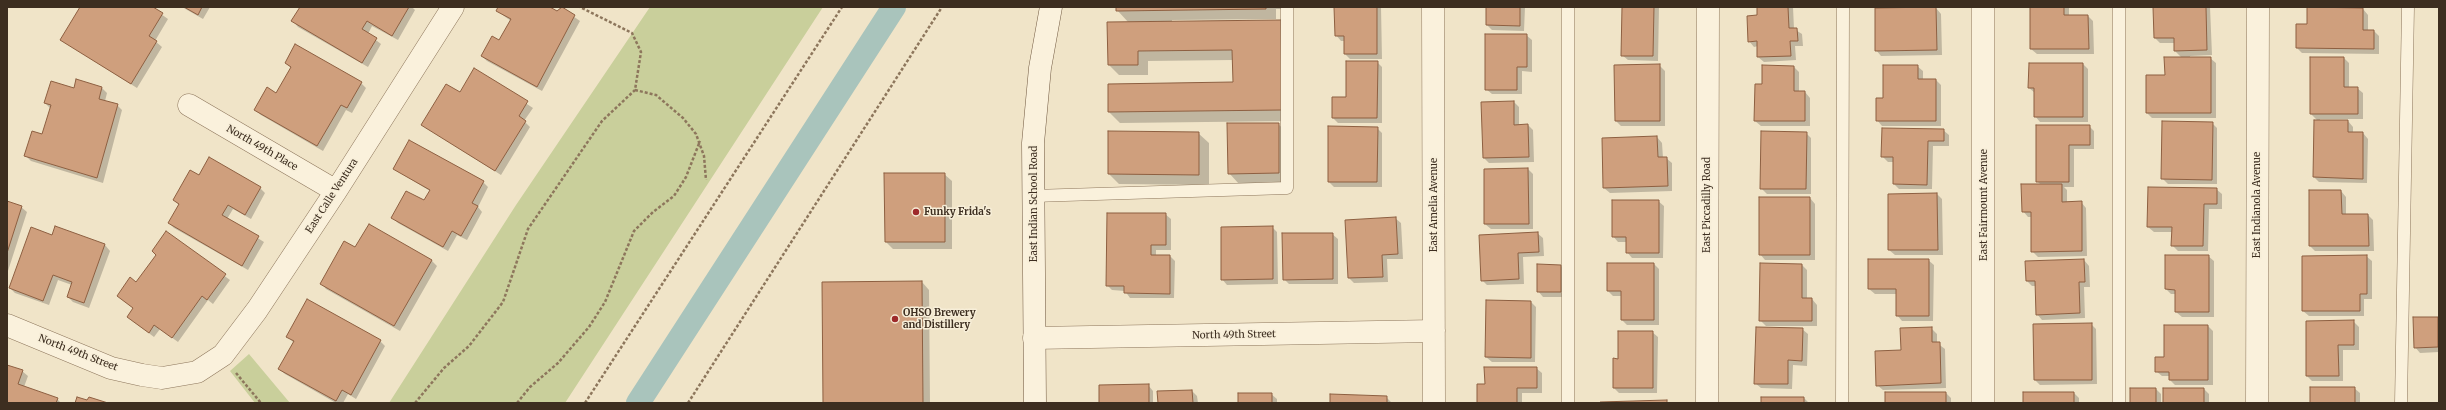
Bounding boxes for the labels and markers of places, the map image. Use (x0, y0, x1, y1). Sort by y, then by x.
place label: Funky Frida's (924, 206, 991, 218)
marker: Funky Frida's (911, 207, 921, 217)
place label: OHSO Brewery and Distillery (903, 307, 976, 330)
marker: OHSO Brewery and Distillery (890, 314, 900, 324)

